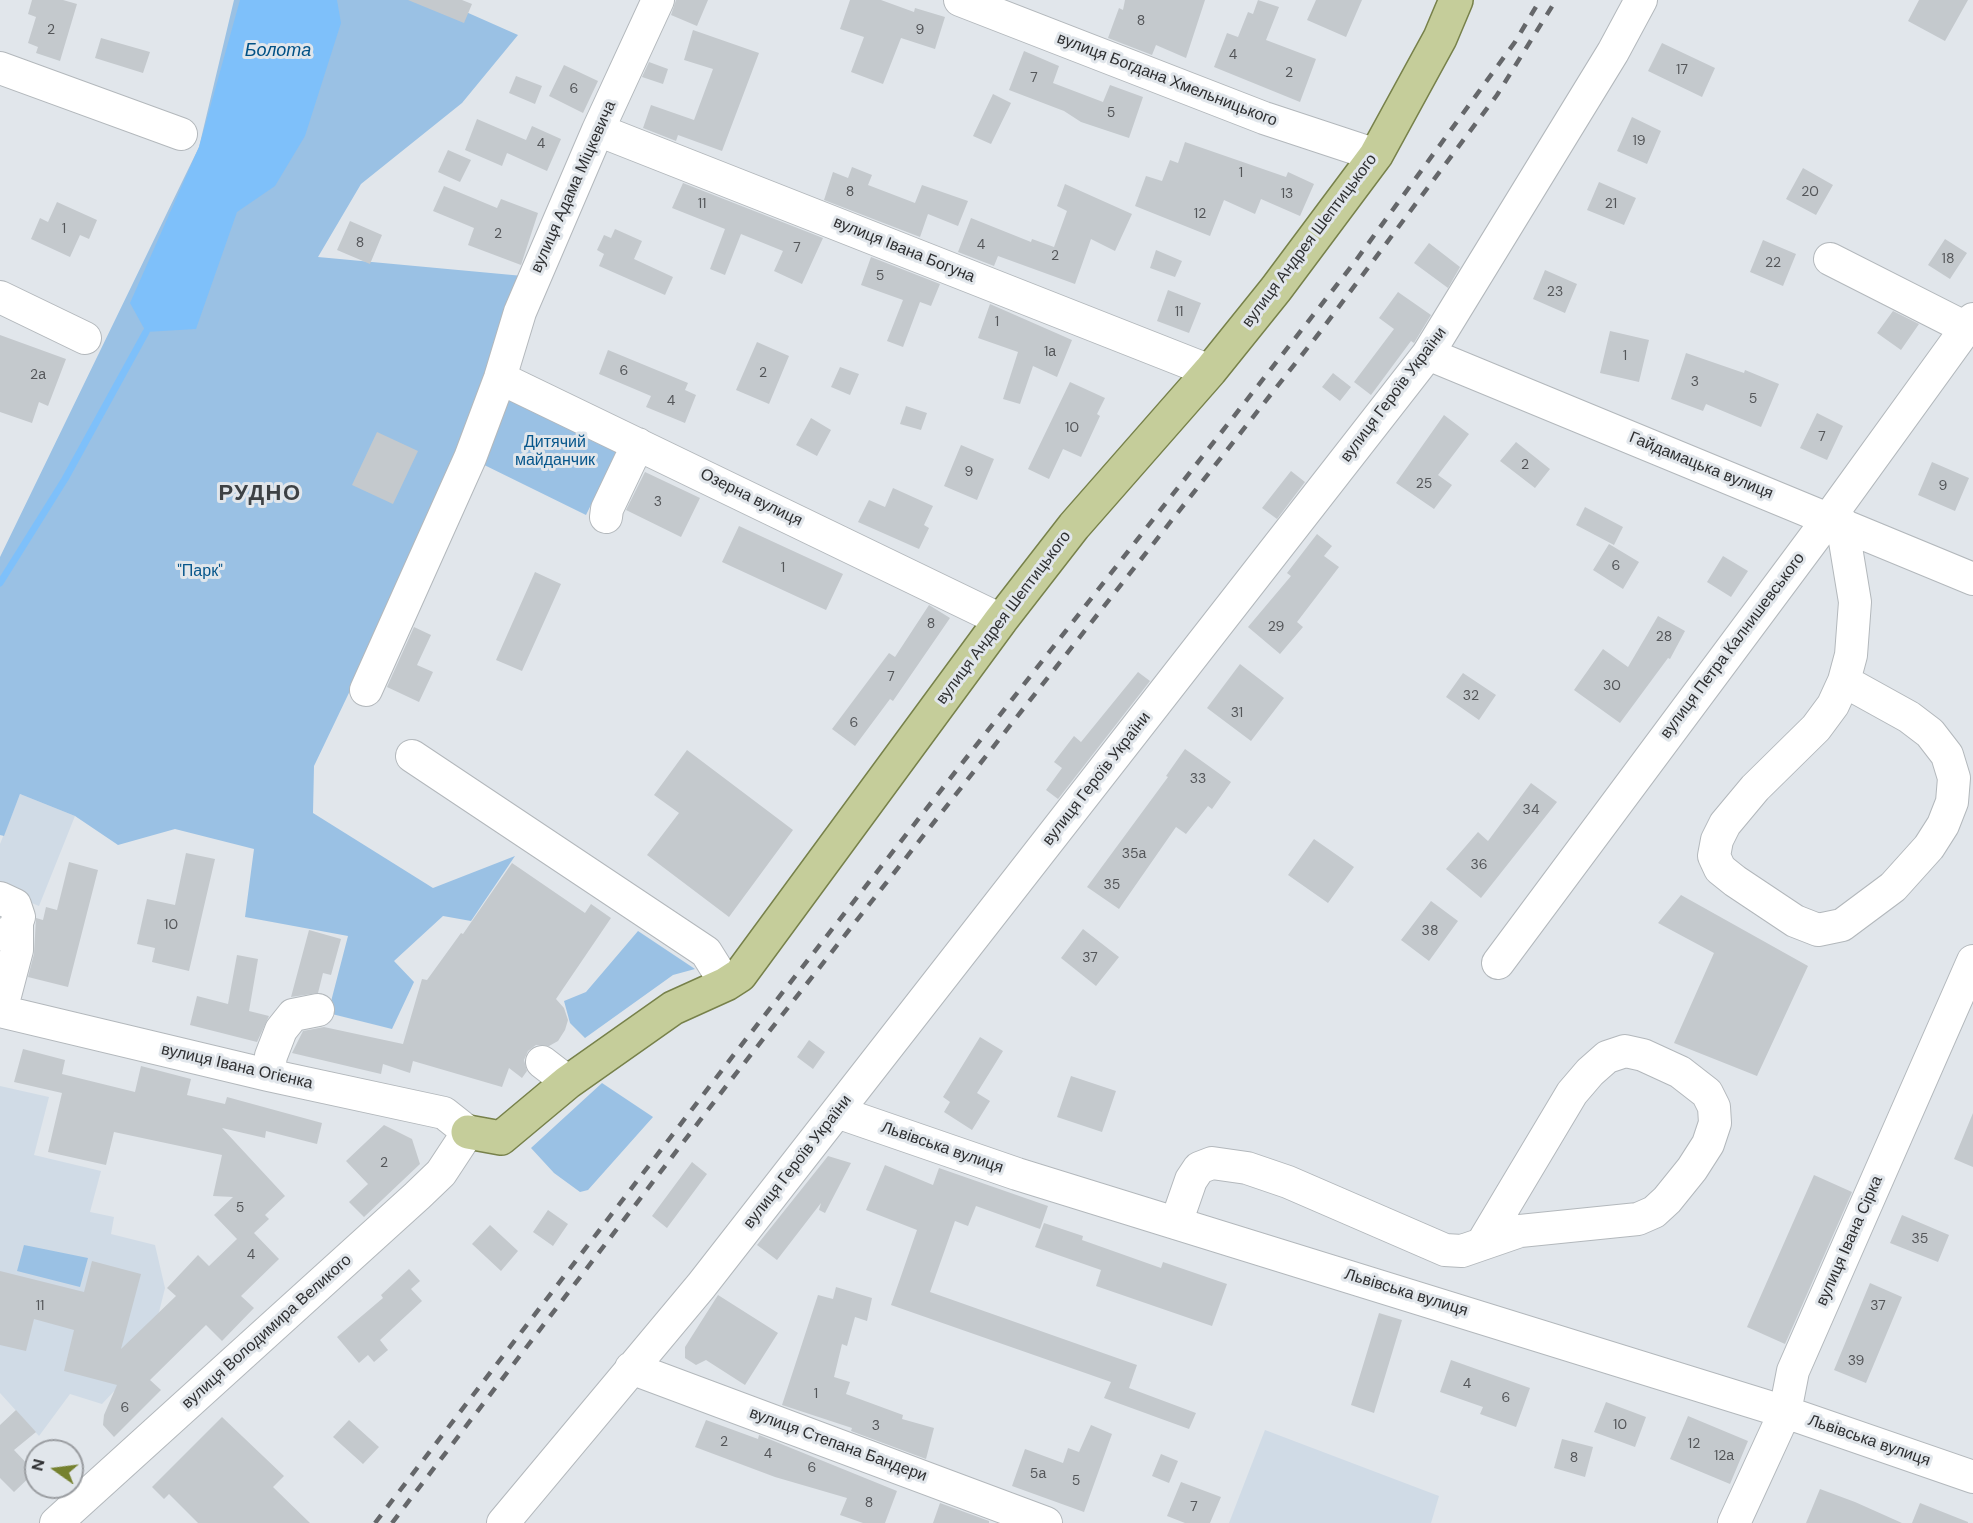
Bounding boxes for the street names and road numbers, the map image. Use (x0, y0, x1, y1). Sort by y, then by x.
street label: вулиця Богдана Хмельницького (1054, 29, 1280, 131)
street label: вулиця Адама Міцкевича (527, 98, 621, 276)
street label: вулиця Андрея Шептицького (1238, 151, 1382, 331)
street label: вулиця Івана Богуна (831, 213, 977, 287)
street label: вулиця Героїв України (1337, 324, 1451, 466)
street label: Гайдамацька вулиця (1626, 428, 1776, 504)
street label: Озерна вулиця (697, 465, 805, 531)
street label: вулиця Андрея Шептицького (932, 528, 1076, 708)
street label: вулиця Петра Калнишевського (1657, 549, 1809, 743)
street label: вулиця Героїв України (1039, 708, 1155, 850)
street label: вулиця Івана Огієнка (159, 1040, 315, 1094)
street label: вулиця Героїв України (740, 1091, 856, 1233)
street label: Львівська вулиця (878, 1118, 1006, 1178)
street label: вулиця Івана Сірка (1813, 1173, 1887, 1309)
street label: вулиця Володимира Великого (178, 1251, 356, 1413)
street label: Львівська вулиця (1342, 1265, 1470, 1321)
street label: вулиця Степана Бандери (747, 1404, 929, 1486)
street label: Львівська вулиця (1805, 1411, 1933, 1471)

